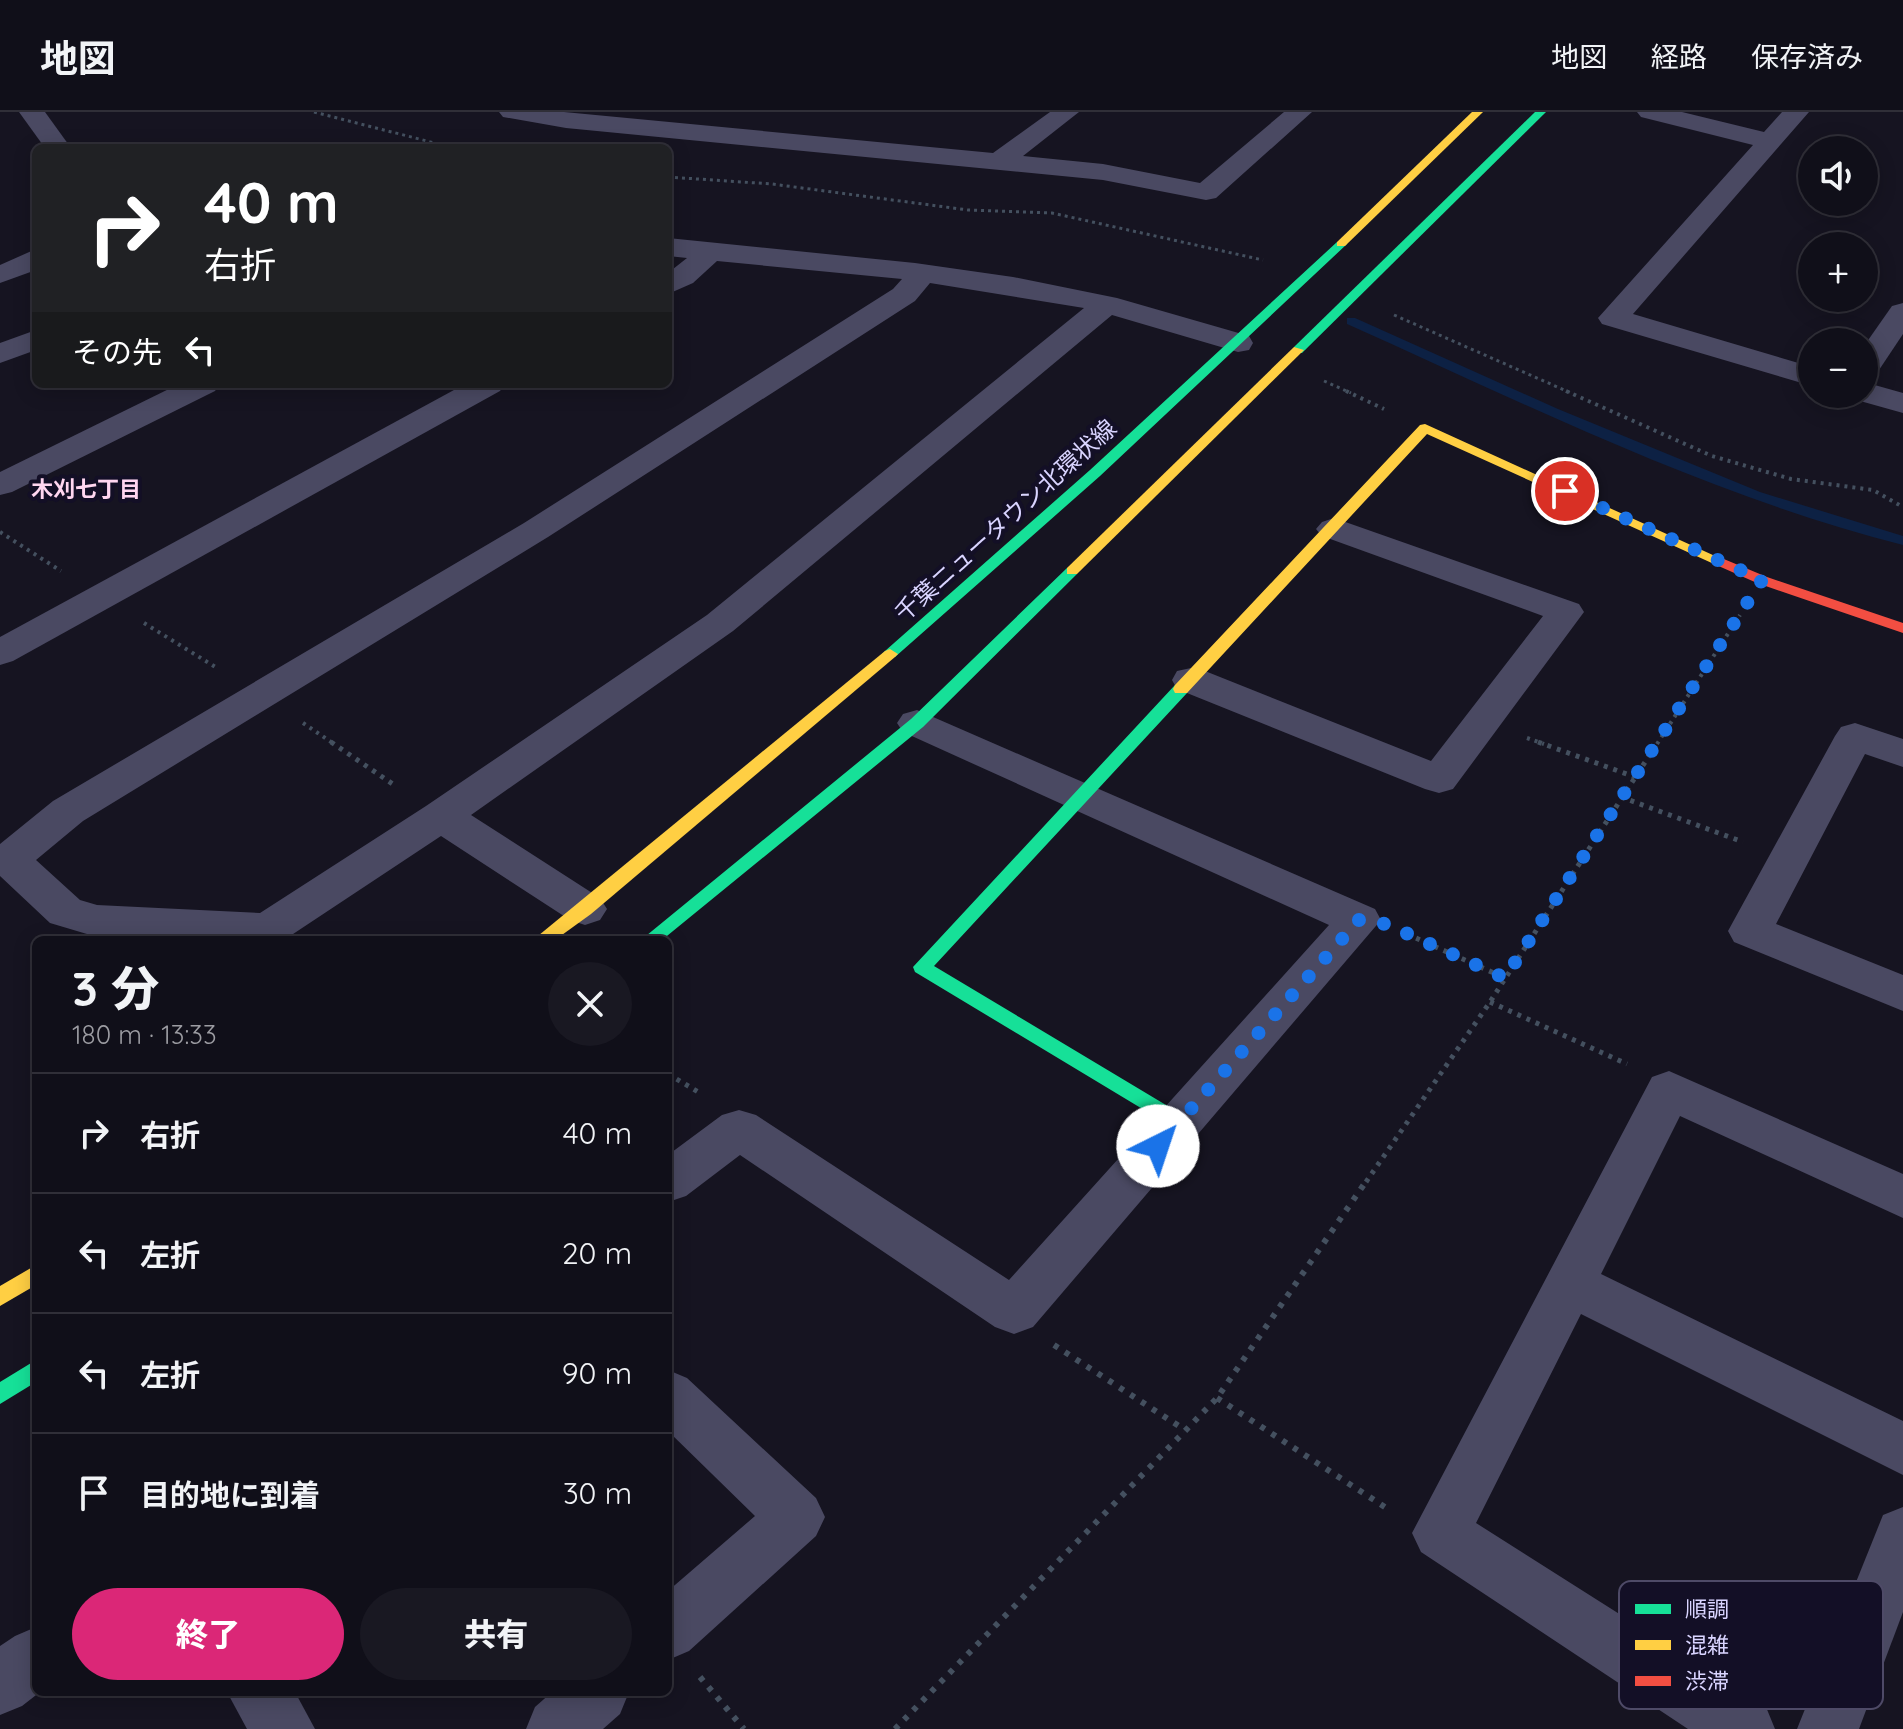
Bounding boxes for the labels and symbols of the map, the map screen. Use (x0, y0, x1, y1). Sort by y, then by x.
street label: 千葉ニュータウン北環状線 (888, 412, 1122, 628)
pin (1531, 457, 1599, 525)
district label: 木刈七丁目 (31, 475, 141, 503)
position arrow (1116, 1104, 1200, 1188)
legend (1619, 1581, 1883, 1709)
text: 順調 (1685, 1595, 1729, 1623)
text: 混雑 (1685, 1631, 1729, 1659)
text: 渋滞 (1685, 1667, 1729, 1695)

